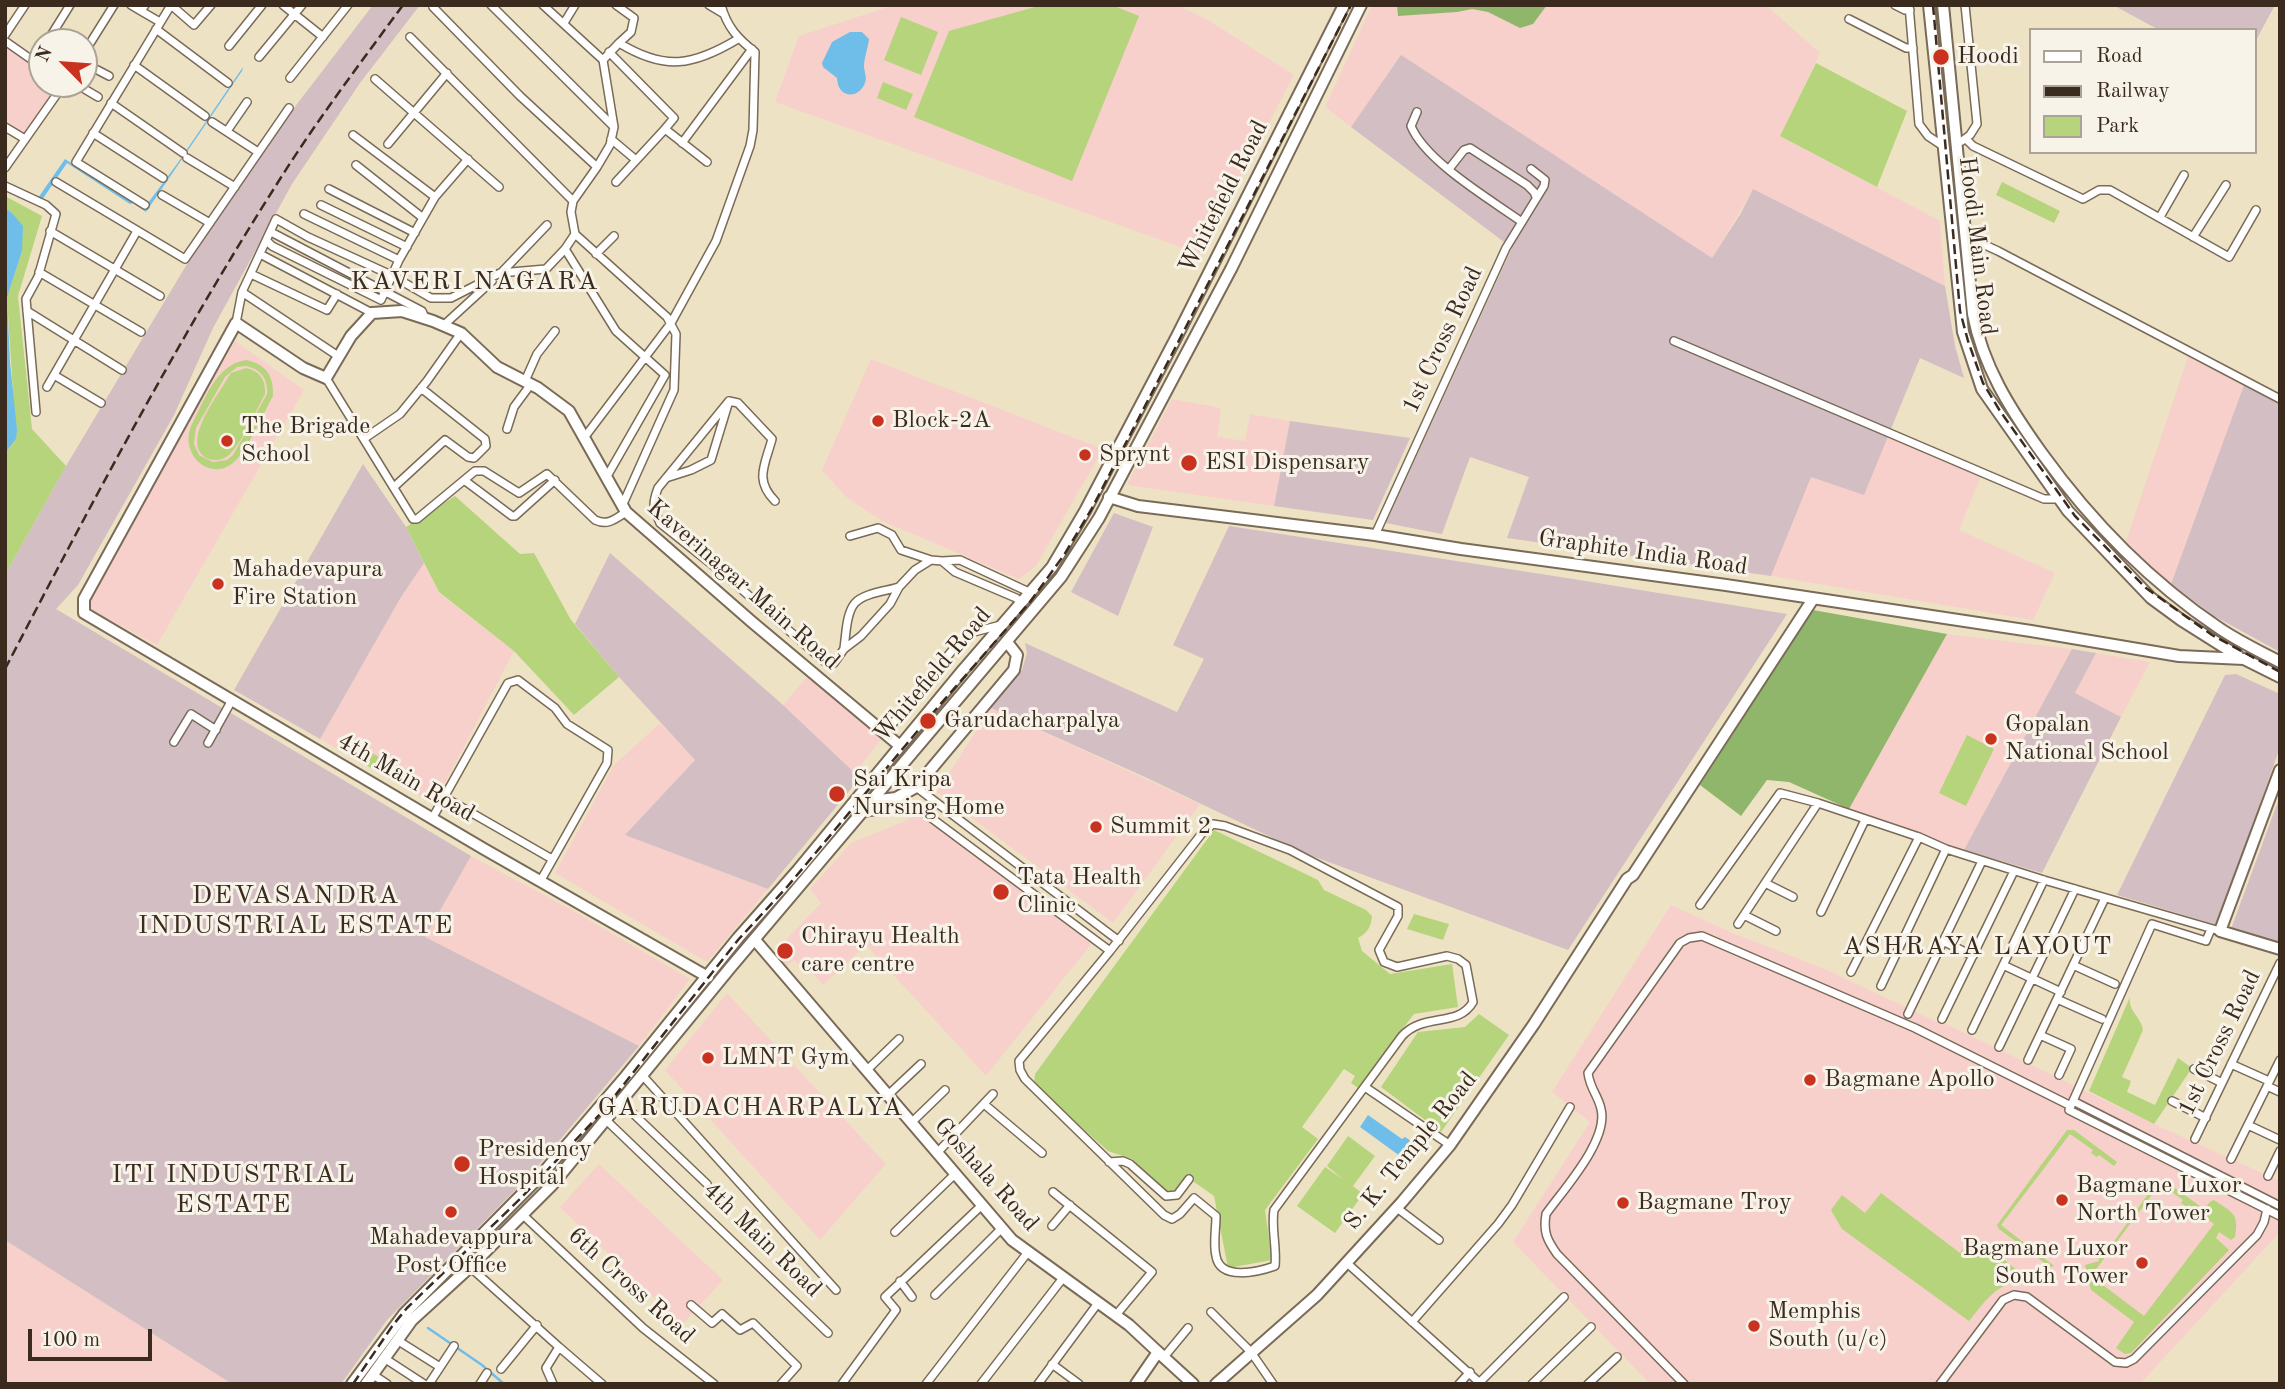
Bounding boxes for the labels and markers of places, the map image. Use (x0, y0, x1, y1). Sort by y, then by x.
place label: Hoodi (1957, 43, 2019, 71)
marker: Hoodi (1931, 47, 1951, 67)
place label: Block-2A (892, 407, 991, 435)
place label: The Brigade School (241, 413, 370, 469)
marker: Block-2A (870, 413, 886, 429)
marker: The Brigade School (219, 433, 235, 449)
place label: Sprynt (1099, 441, 1170, 469)
marker: Sprynt (1077, 447, 1093, 463)
place label: ESI Dispensary (1205, 449, 1369, 477)
marker: ESI Dispensary (1179, 453, 1199, 473)
place label: Mahadevapura Fire Station (232, 556, 383, 612)
marker: Mahadevapura Fire Station (210, 576, 226, 592)
place label: Garudacharpalya (944, 707, 1120, 735)
marker: Garudacharpalya (918, 711, 938, 731)
place label: Gopalan National School (2005, 711, 2169, 767)
marker: Gopalan National School (1983, 731, 1999, 747)
place label: Sai Kripa Nursing Home (853, 766, 1005, 822)
marker: Sai Kripa Nursing Home (827, 784, 847, 804)
place label: Summit 2 (1110, 813, 1211, 841)
marker: Summit 2 (1088, 819, 1104, 835)
place label: Tata Health Clinic (1017, 864, 1141, 920)
marker: Tata Health Clinic (991, 882, 1011, 902)
place label: Chirayu Health care centre (801, 923, 960, 979)
marker: Chirayu Health care centre (775, 941, 795, 961)
place label: LMNT Gym (722, 1044, 850, 1072)
marker: LMNT Gym (700, 1050, 716, 1066)
place label: Bagmane Apollo (1824, 1066, 1995, 1094)
marker: Bagmane Apollo (1802, 1072, 1818, 1088)
place label: Presidency Hospital (478, 1136, 592, 1192)
marker: Presidency Hospital (452, 1154, 472, 1174)
place label: Bagmane Luxor North Tower (2076, 1172, 2242, 1228)
place label: Bagmane Troy (1637, 1189, 1792, 1217)
marker: Bagmane Luxor North Tower (2054, 1192, 2070, 1208)
marker: Bagmane Troy (1615, 1195, 1631, 1211)
marker: Mahadevappura Post Office (443, 1204, 459, 1220)
place label: Mahadevappura Post Office (369, 1224, 533, 1280)
place label: Bagmane Luxor South Tower (1962, 1235, 2128, 1291)
marker: Bagmane Luxor South Tower (2134, 1255, 2150, 1271)
place label: Memphis South (u/c) (1768, 1298, 1888, 1354)
marker: Memphis South (u/c) (1746, 1318, 1762, 1334)

